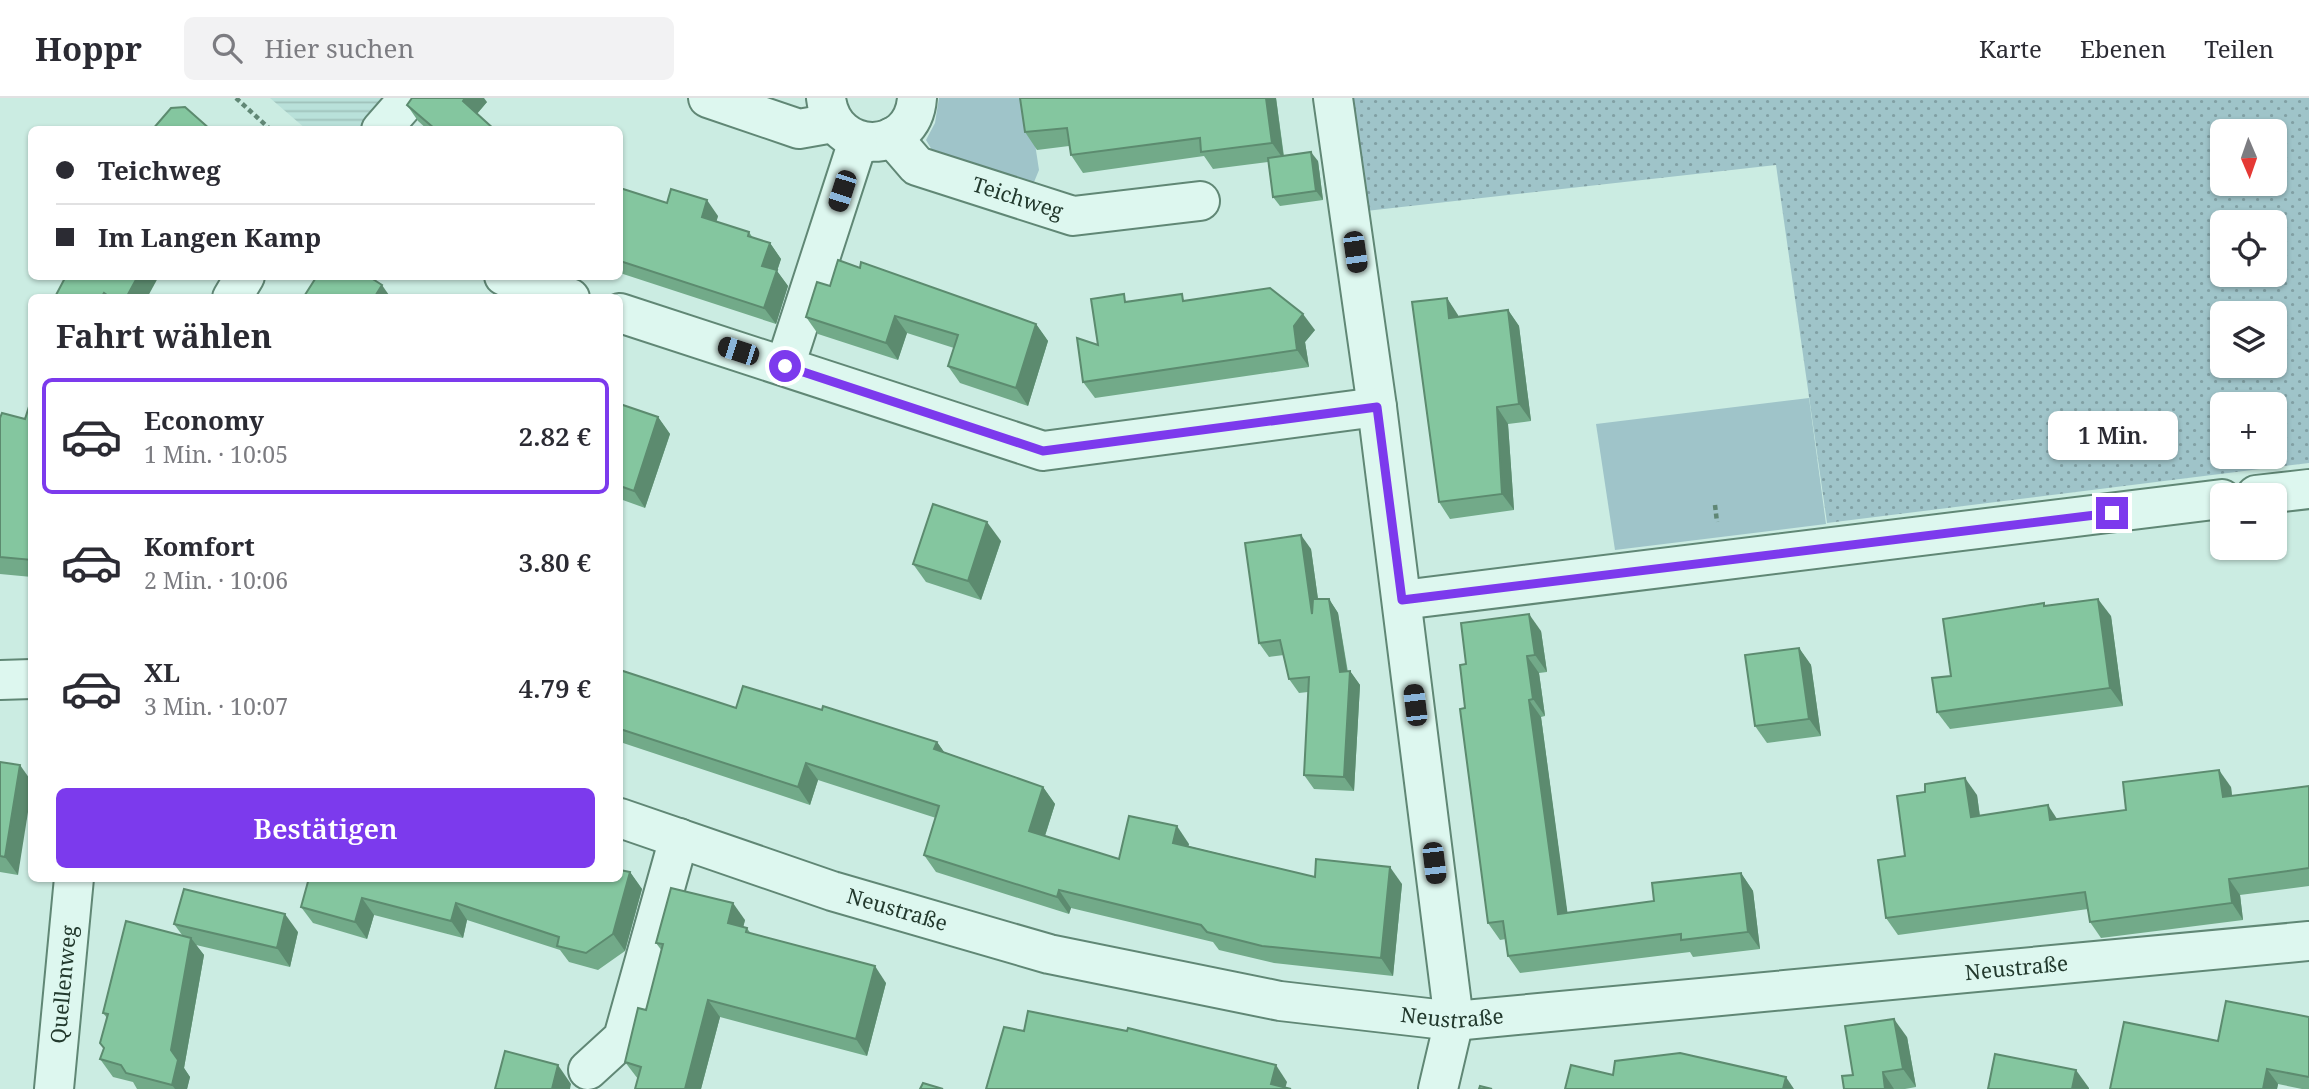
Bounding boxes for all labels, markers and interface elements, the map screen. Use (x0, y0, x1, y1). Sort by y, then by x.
search box (184, 17, 674, 80)
text: Hoppr (35, 26, 142, 71)
icon: search (208, 29, 246, 67)
text: Hier suchen (264, 30, 414, 66)
text: Karte (1979, 32, 2042, 65)
text: Ebenen (2080, 32, 2166, 65)
text: Teilen (2204, 32, 2274, 65)
north arrow (2210, 119, 2287, 196)
map controls (2210, 119, 2287, 560)
text: Teichweg (98, 152, 221, 188)
car (826, 168, 859, 214)
street label: Teichweg (969, 170, 1068, 225)
button: locate (2210, 210, 2287, 287)
text: Im Langen Kamp (98, 219, 321, 255)
car (1342, 230, 1369, 274)
button: layers (2210, 301, 2287, 378)
text: Fahrt wählen (56, 314, 272, 357)
car (715, 335, 762, 367)
route start (769, 350, 801, 382)
button: + (2210, 392, 2287, 469)
text: Economy (144, 402, 264, 438)
icon: car (60, 405, 123, 468)
callout: 1 Min. (2047, 412, 2177, 460)
text: 2.82 € (519, 418, 591, 454)
text: 1 Min. (2078, 419, 2148, 451)
text: 1 Min. · 10:05 (144, 438, 288, 470)
button: − (2210, 483, 2287, 560)
route end (2096, 497, 2128, 529)
text: Komfort (144, 528, 255, 564)
icon: car (60, 531, 123, 594)
text: 3.80 € (519, 544, 591, 580)
text: 2 Min. · 10:06 (144, 564, 288, 596)
text: XL (144, 654, 180, 690)
icon: car (60, 657, 123, 720)
text: 4.79 € (519, 670, 591, 706)
car (1403, 683, 1428, 727)
text: 3 Min. · 10:07 (144, 690, 288, 722)
button: Bestätigen (56, 788, 595, 868)
car (1422, 841, 1447, 885)
street label: Neustraße (844, 881, 951, 937)
street label: Quellenweg (43, 923, 83, 1045)
street label: Neustraße (1963, 949, 2069, 986)
street label: Neustraße (1399, 1000, 1505, 1034)

